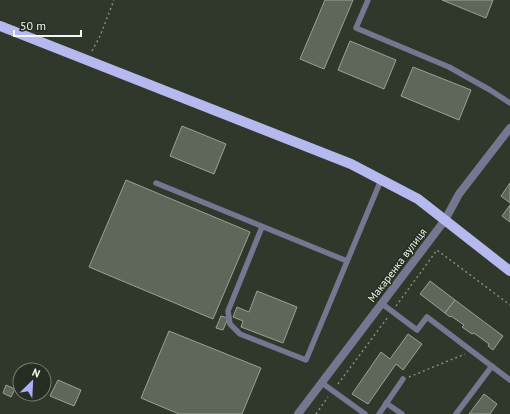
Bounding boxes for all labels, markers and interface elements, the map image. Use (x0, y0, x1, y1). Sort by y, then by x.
scale bar (14, 12, 81, 38)
text: 50 m (20, 18, 46, 33)
street label: Макаренка вулиця (365, 225, 429, 305)
north arrow (12, 362, 52, 402)
text: N (30, 365, 42, 381)

